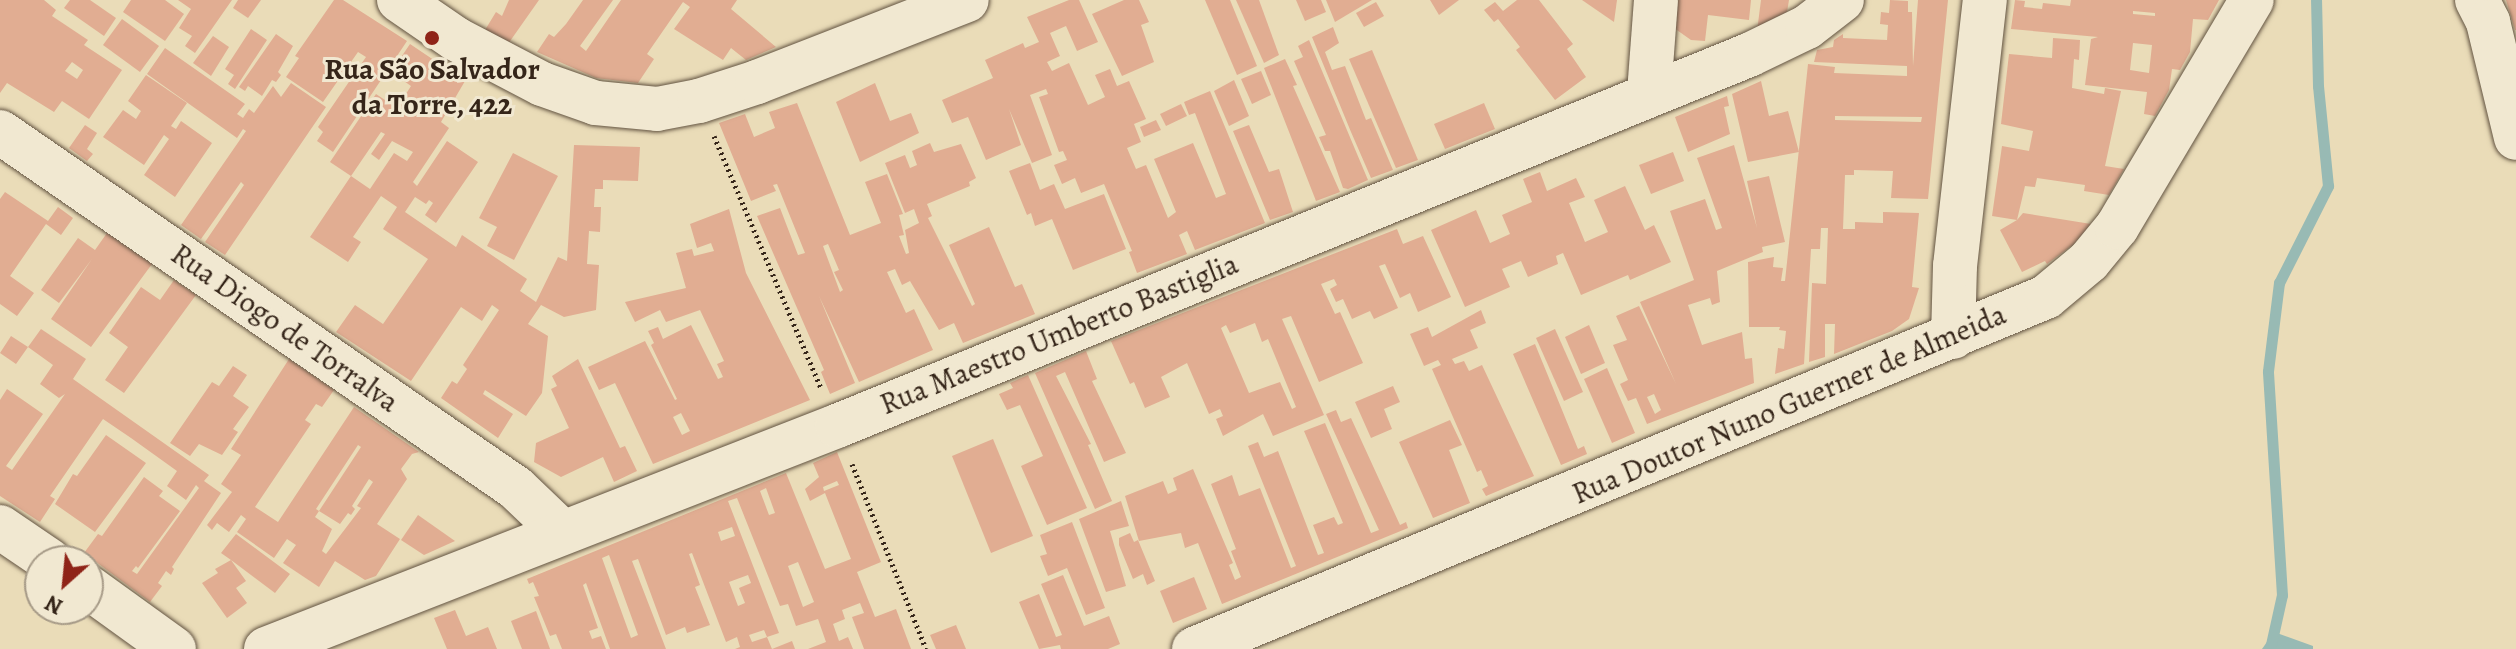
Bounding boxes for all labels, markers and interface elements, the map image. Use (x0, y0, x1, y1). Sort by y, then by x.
marker: Rua São Salvador da Torre, 422 (423, 29, 441, 47)
place label: Rua São Salvador da Torre, 422 (324, 51, 540, 122)
street label: Rua Diogo de Torralva (164, 236, 406, 420)
street label: Rua Maestro Umberto Bastiglia (875, 246, 1243, 422)
street label: Rua Doutor Nuno Guerner de Almeida (1567, 296, 2011, 512)
north arrow (24, 545, 104, 625)
text: N (40, 588, 68, 622)

